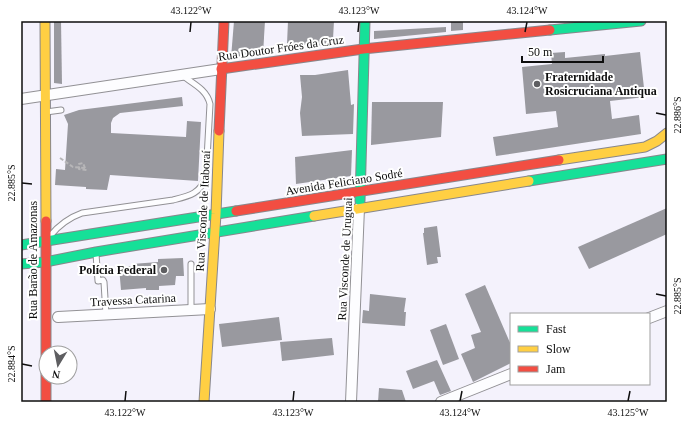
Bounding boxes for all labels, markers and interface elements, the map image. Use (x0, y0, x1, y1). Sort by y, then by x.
text: 43.122°W (171, 5, 212, 16)
text: 43.123°W (339, 5, 380, 16)
text: 43.124°W (507, 5, 548, 16)
street label: Rua Doutor Fróes da Cruz (217, 32, 345, 64)
scale bar (522, 38, 603, 64)
text: 50 m (528, 45, 553, 59)
place label: Fraternidade Rosicruciana Antiqua (545, 70, 657, 98)
marker: Fraternidade Rosicruciana Antiqua (532, 79, 542, 89)
text: 22.886°S (672, 96, 683, 134)
street label: Rua Visconde de Itaboraí (193, 149, 213, 272)
text: 22.885°S (6, 164, 17, 202)
street label: Avenida Feliciano Sodré (284, 166, 404, 198)
street label: Rua Visconde de Uruguai (335, 196, 355, 321)
street label: Rua Barão de Amazonas (26, 201, 40, 319)
place label: Polícia Federal (79, 263, 157, 277)
marker: Polícia Federal (159, 265, 169, 275)
text: 22.885°S (672, 277, 683, 315)
street label: Travessa Catarina (90, 291, 177, 309)
legend (510, 313, 650, 385)
text: Fast (546, 322, 567, 336)
text: Slow (546, 342, 571, 356)
text: 22.884°S (6, 345, 17, 383)
north arrow (38, 345, 78, 385)
text: Jam (546, 362, 566, 376)
text: N (51, 368, 61, 381)
text: 43.122°W (105, 407, 146, 418)
text: 43.123°W (273, 407, 314, 418)
text: 43.124°W (440, 407, 481, 418)
text: 43.125°W (608, 407, 649, 418)

